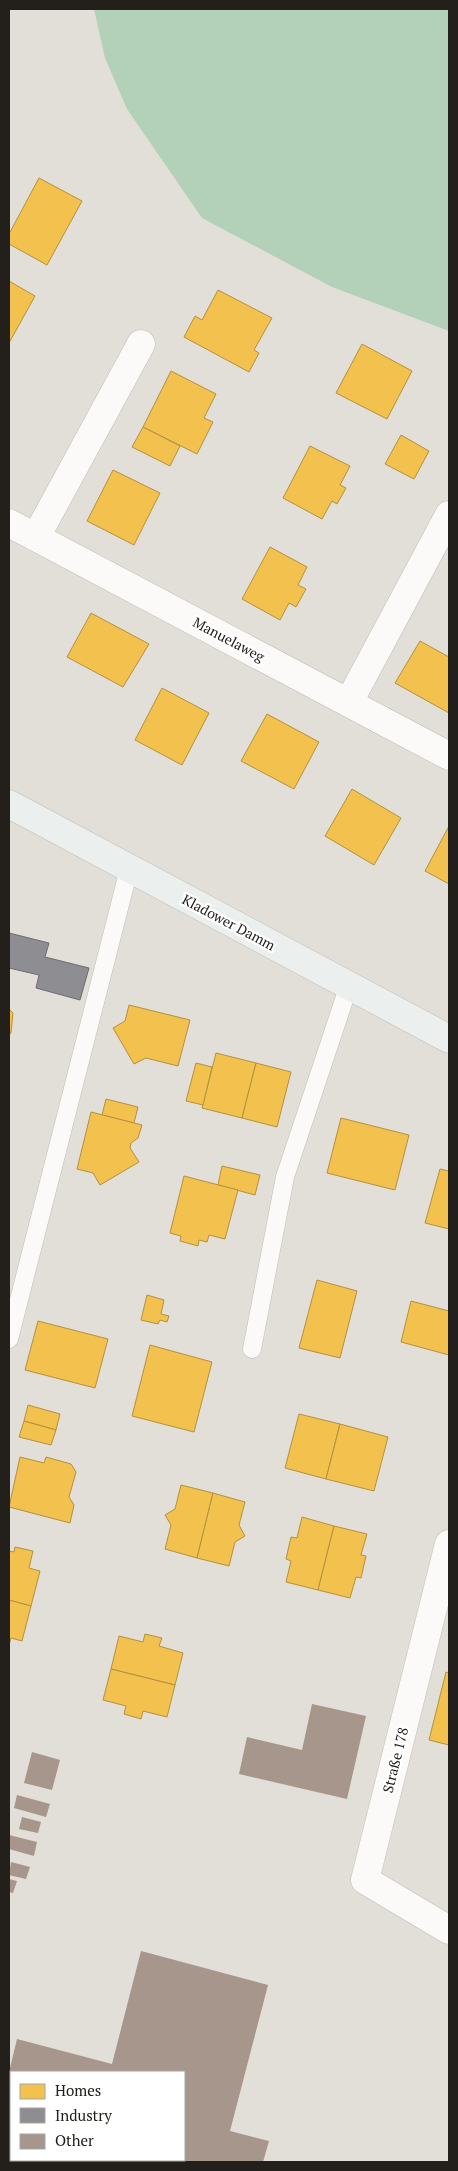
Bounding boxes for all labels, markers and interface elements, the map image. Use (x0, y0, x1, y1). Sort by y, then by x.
street label: Manuelaweg (190, 612, 269, 666)
street label: Kladower Damm (179, 890, 279, 954)
street label: Straße 178 (378, 1725, 412, 1795)
legend (10, 2071, 185, 2161)
text: Homes (55, 2080, 101, 2100)
text: Industry (55, 2105, 112, 2125)
text: Other (55, 2130, 94, 2150)

